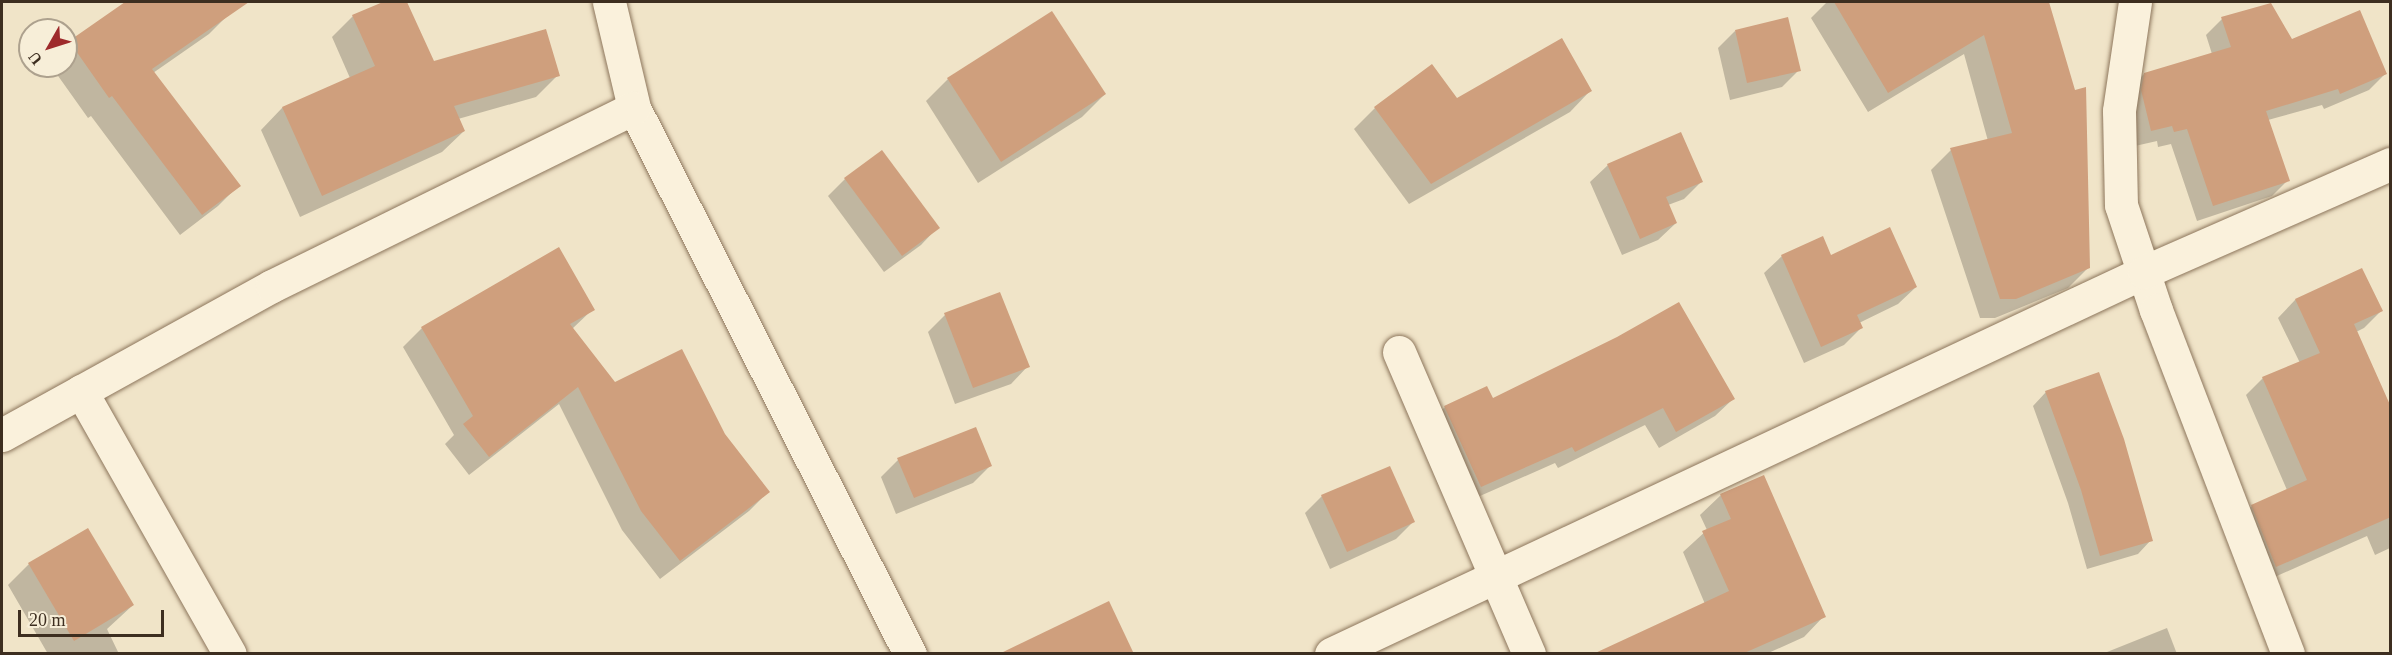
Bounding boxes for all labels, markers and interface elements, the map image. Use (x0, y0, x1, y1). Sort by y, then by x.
north arrow (18, 18, 78, 78)
text: U (25, 49, 45, 68)
scale bar (21, 598, 166, 636)
text: 20 m (29, 610, 66, 630)

